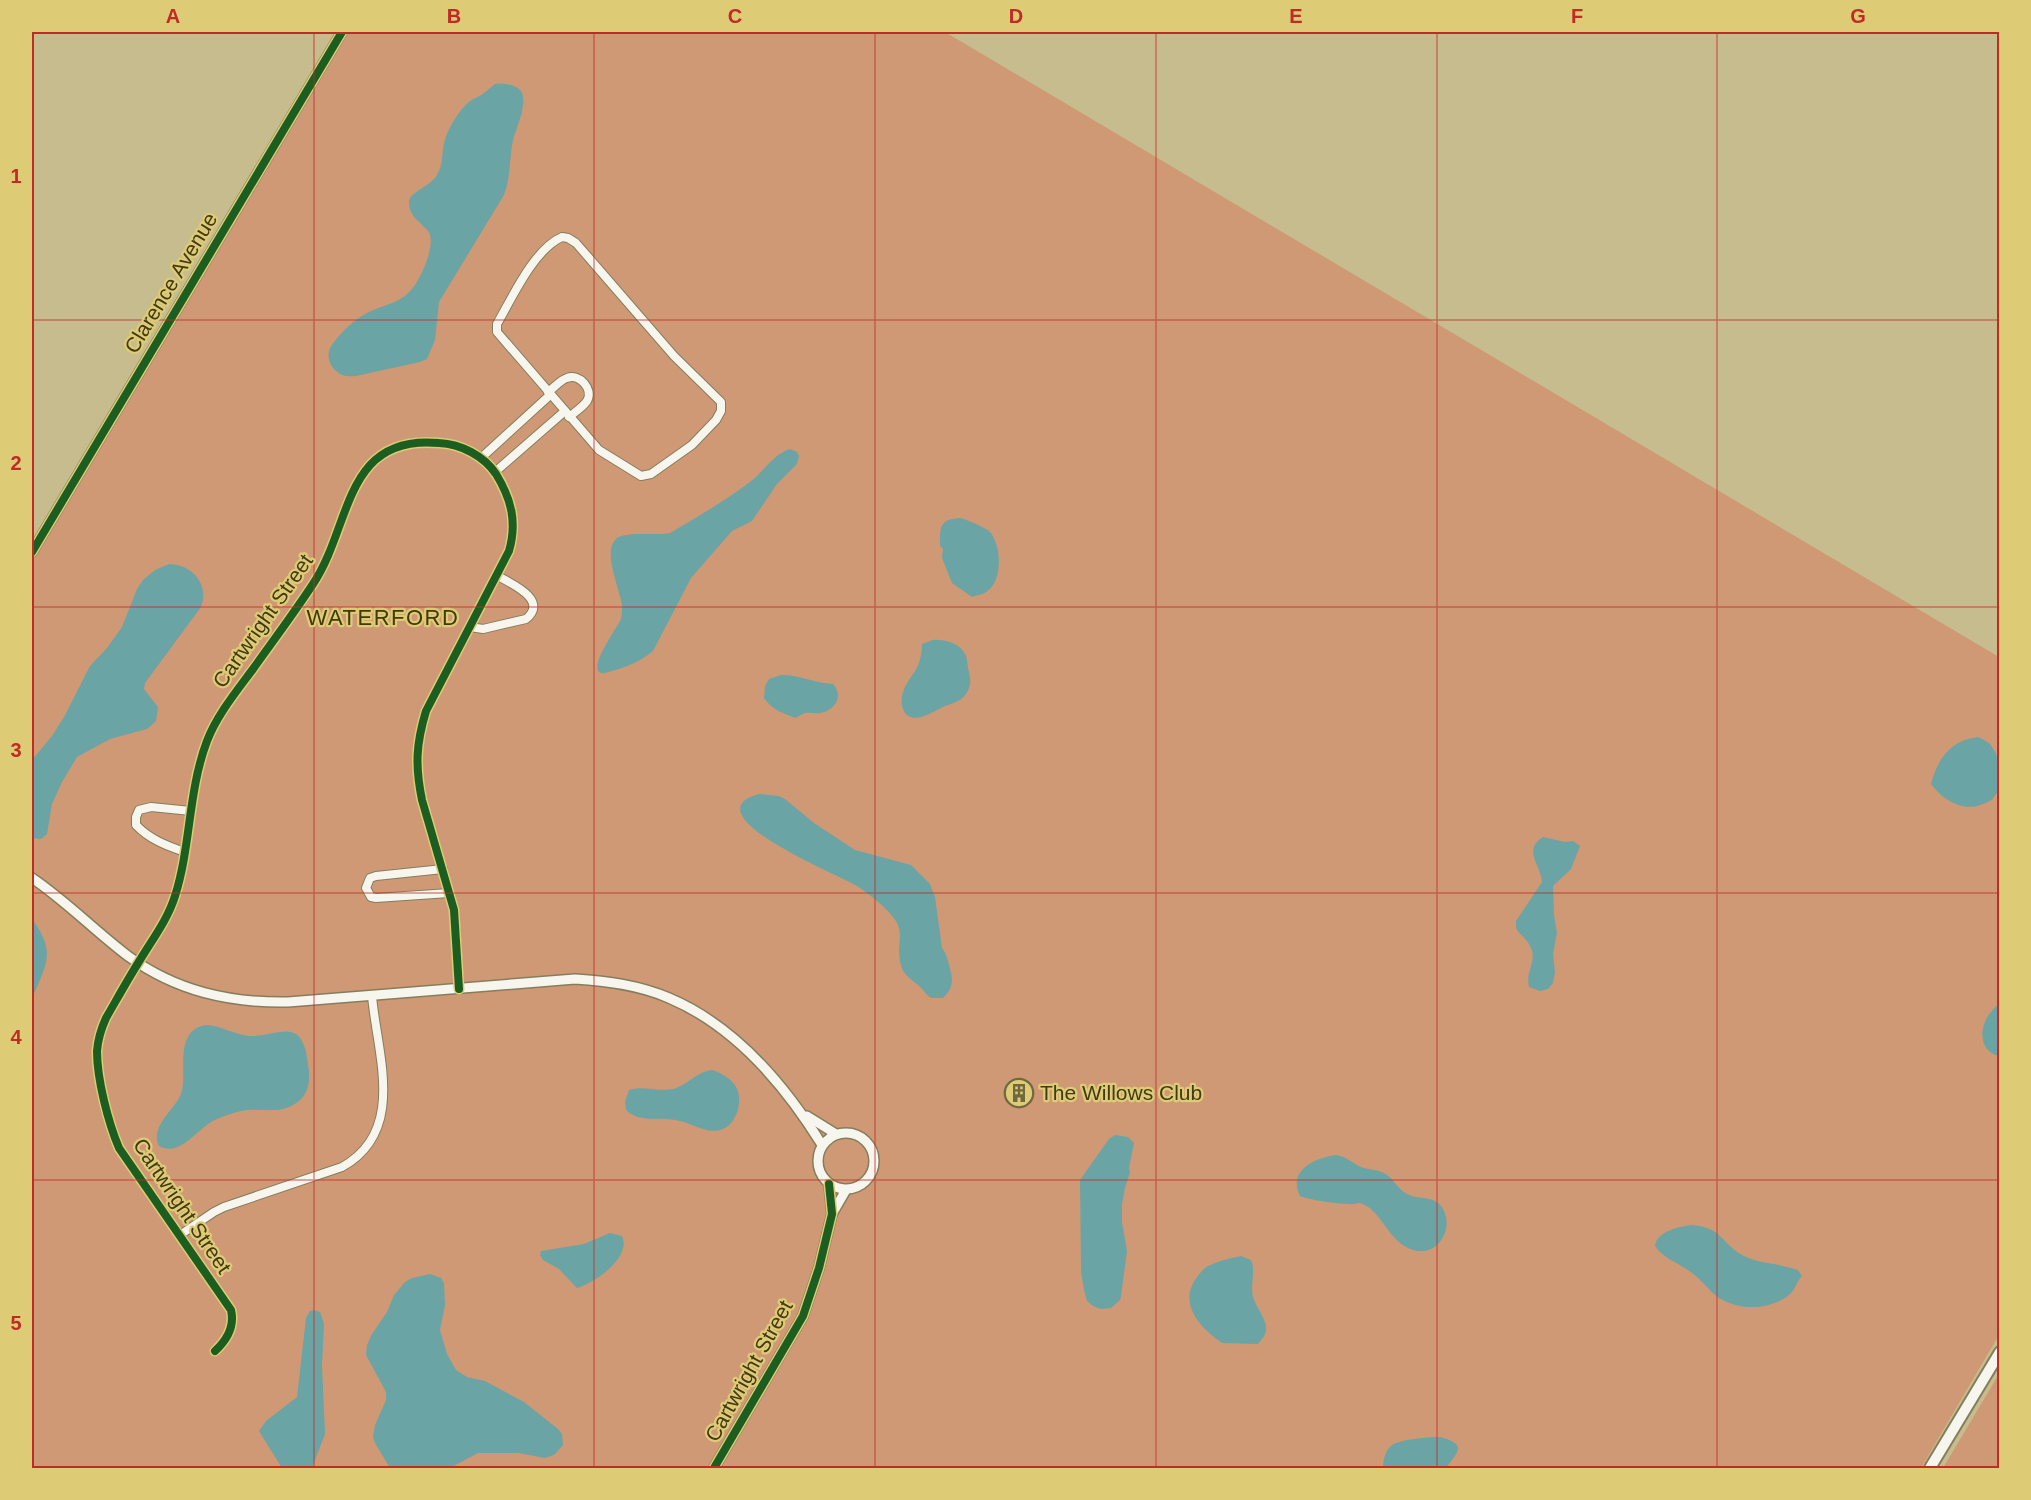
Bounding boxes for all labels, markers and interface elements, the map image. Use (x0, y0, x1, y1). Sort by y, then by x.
text: A (166, 5, 180, 27)
text: B (447, 5, 461, 27)
text: C (728, 5, 742, 27)
text: D (1009, 5, 1023, 27)
text: E (1289, 5, 1303, 27)
text: F (1571, 5, 1583, 27)
text: G (1850, 5, 1866, 27)
text: 1 (10, 165, 22, 187)
street label: Clarence Avenue (120, 208, 222, 357)
text: 2 (10, 452, 22, 474)
street label: Cartwright Street (208, 549, 317, 692)
district label: WATERFORD (307, 605, 459, 630)
text: 3 (10, 739, 22, 761)
text: 4 (10, 1026, 22, 1048)
building icon: The Willows Club (1003, 1077, 1035, 1109)
place label: The Willows Club (1040, 1081, 1202, 1104)
street label: Cartwright Street (129, 1134, 236, 1278)
street label: Cartwright Street (700, 1296, 797, 1445)
text: 5 (10, 1312, 22, 1334)

